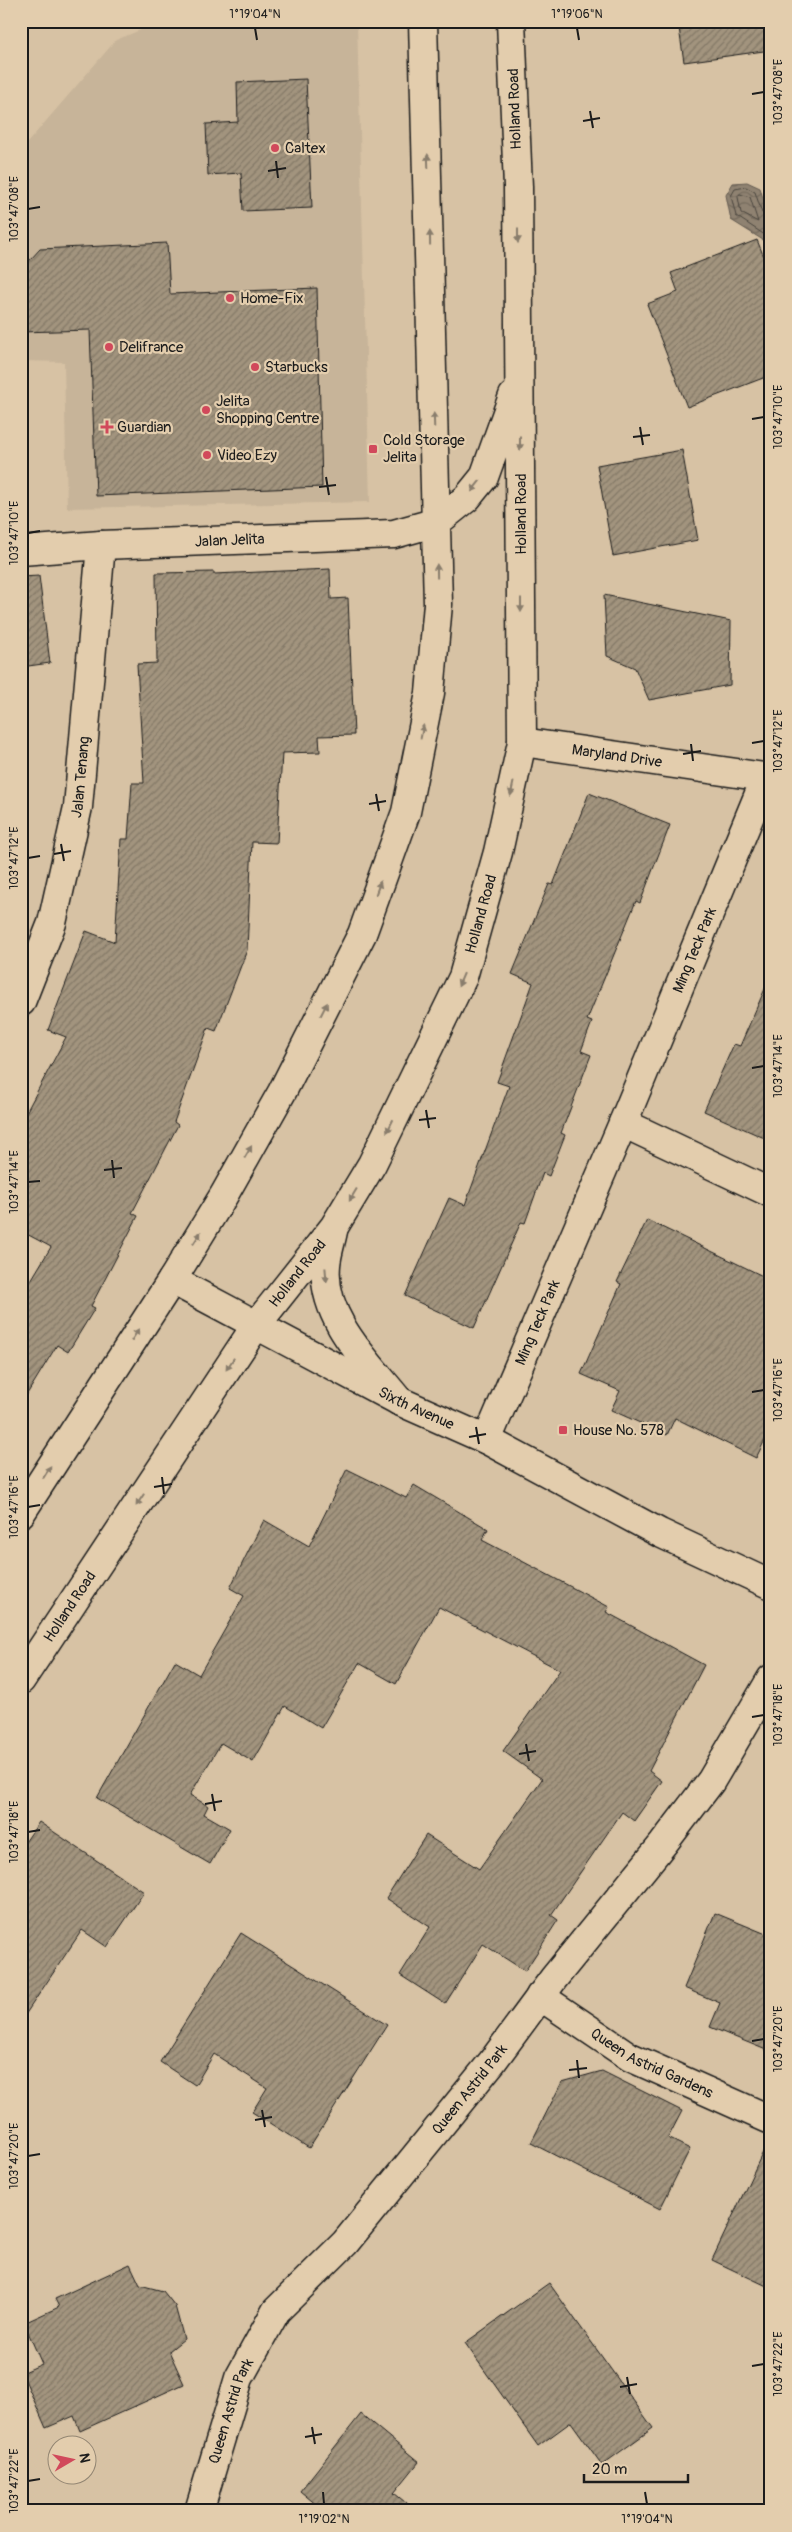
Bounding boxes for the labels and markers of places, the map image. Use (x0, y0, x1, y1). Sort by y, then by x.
place label: Caltex (285, 139, 326, 158)
marker: Caltex (269, 142, 281, 154)
place label: Home-Fix (240, 289, 303, 308)
marker: Home-Fix (224, 292, 236, 304)
place label: Delifrance (119, 338, 184, 357)
marker: Delifrance (103, 341, 115, 353)
place label: Starbucks (265, 358, 328, 377)
marker: Starbucks (249, 361, 261, 373)
place label: Jelita Shopping Centre (216, 392, 320, 428)
marker: Jelita Shopping Centre (200, 404, 212, 416)
place label: Guardian (117, 418, 172, 437)
marker: Guardian (101, 421, 113, 433)
place label: Cold Storage Jelita (383, 431, 465, 467)
marker: Cold Storage Jelita (367, 443, 379, 455)
place label: Video Ezy (217, 446, 277, 465)
marker: Video Ezy (201, 449, 213, 461)
place label: House No. 578 (573, 1421, 664, 1440)
marker: House No. 578 (557, 1424, 569, 1436)

